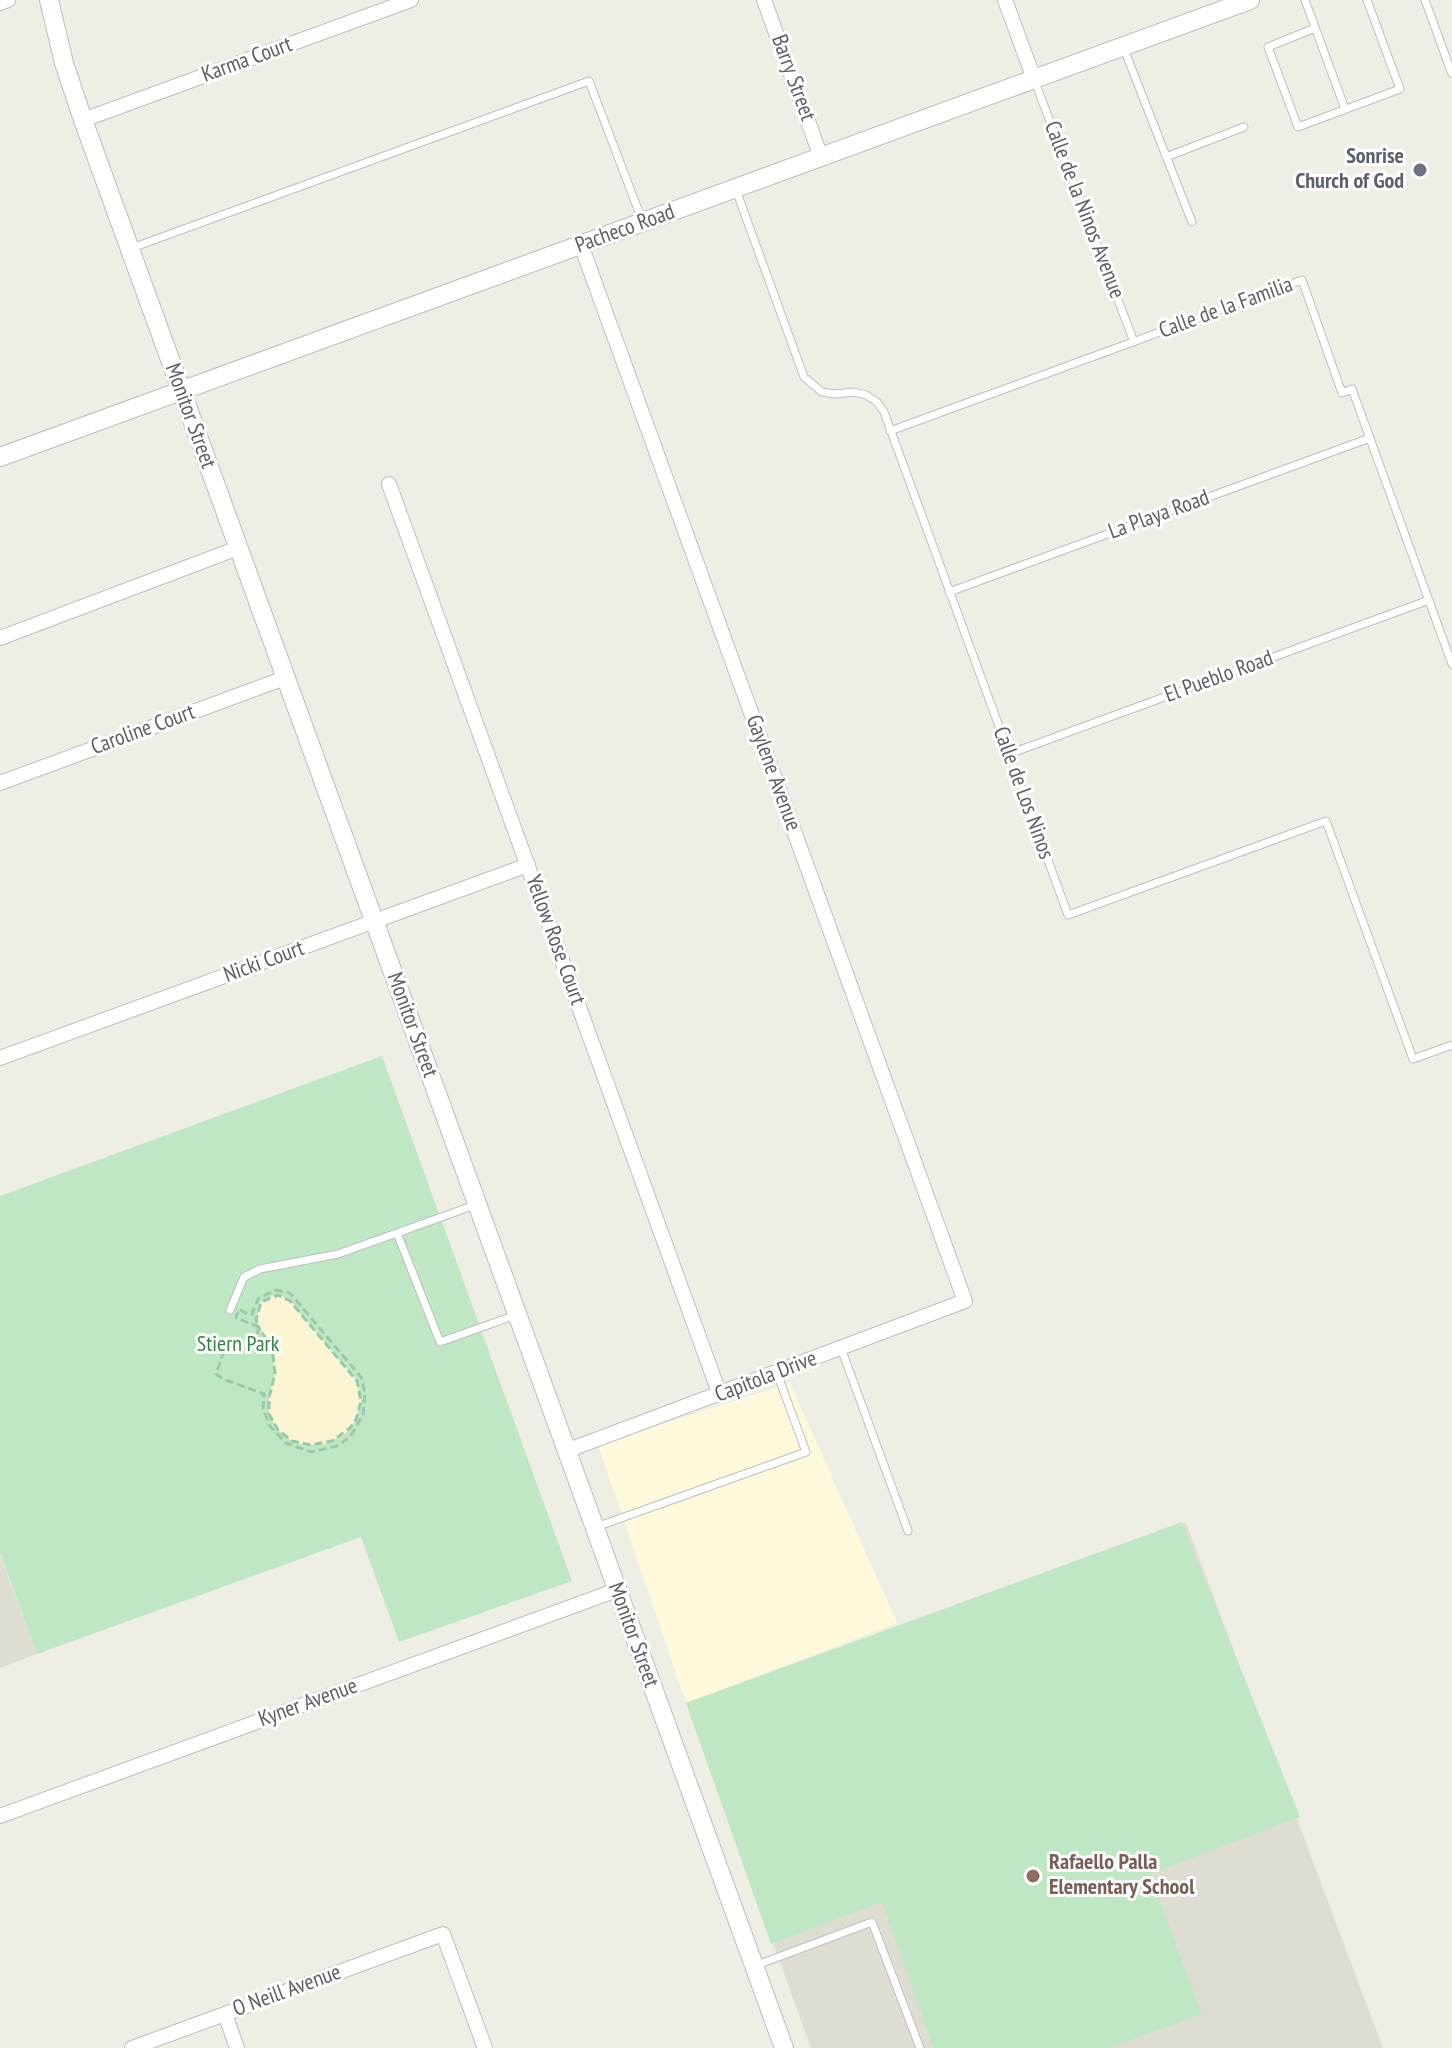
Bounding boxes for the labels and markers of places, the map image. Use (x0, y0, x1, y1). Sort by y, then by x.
place label: Sonrise Church of God (1295, 144, 1404, 196)
marker: Sonrise Church of God (1411, 161, 1429, 179)
place label: Rafaello Palla Elementary School (1049, 1850, 1195, 1902)
marker: Rafaello Palla Elementary School (1024, 1867, 1042, 1885)

